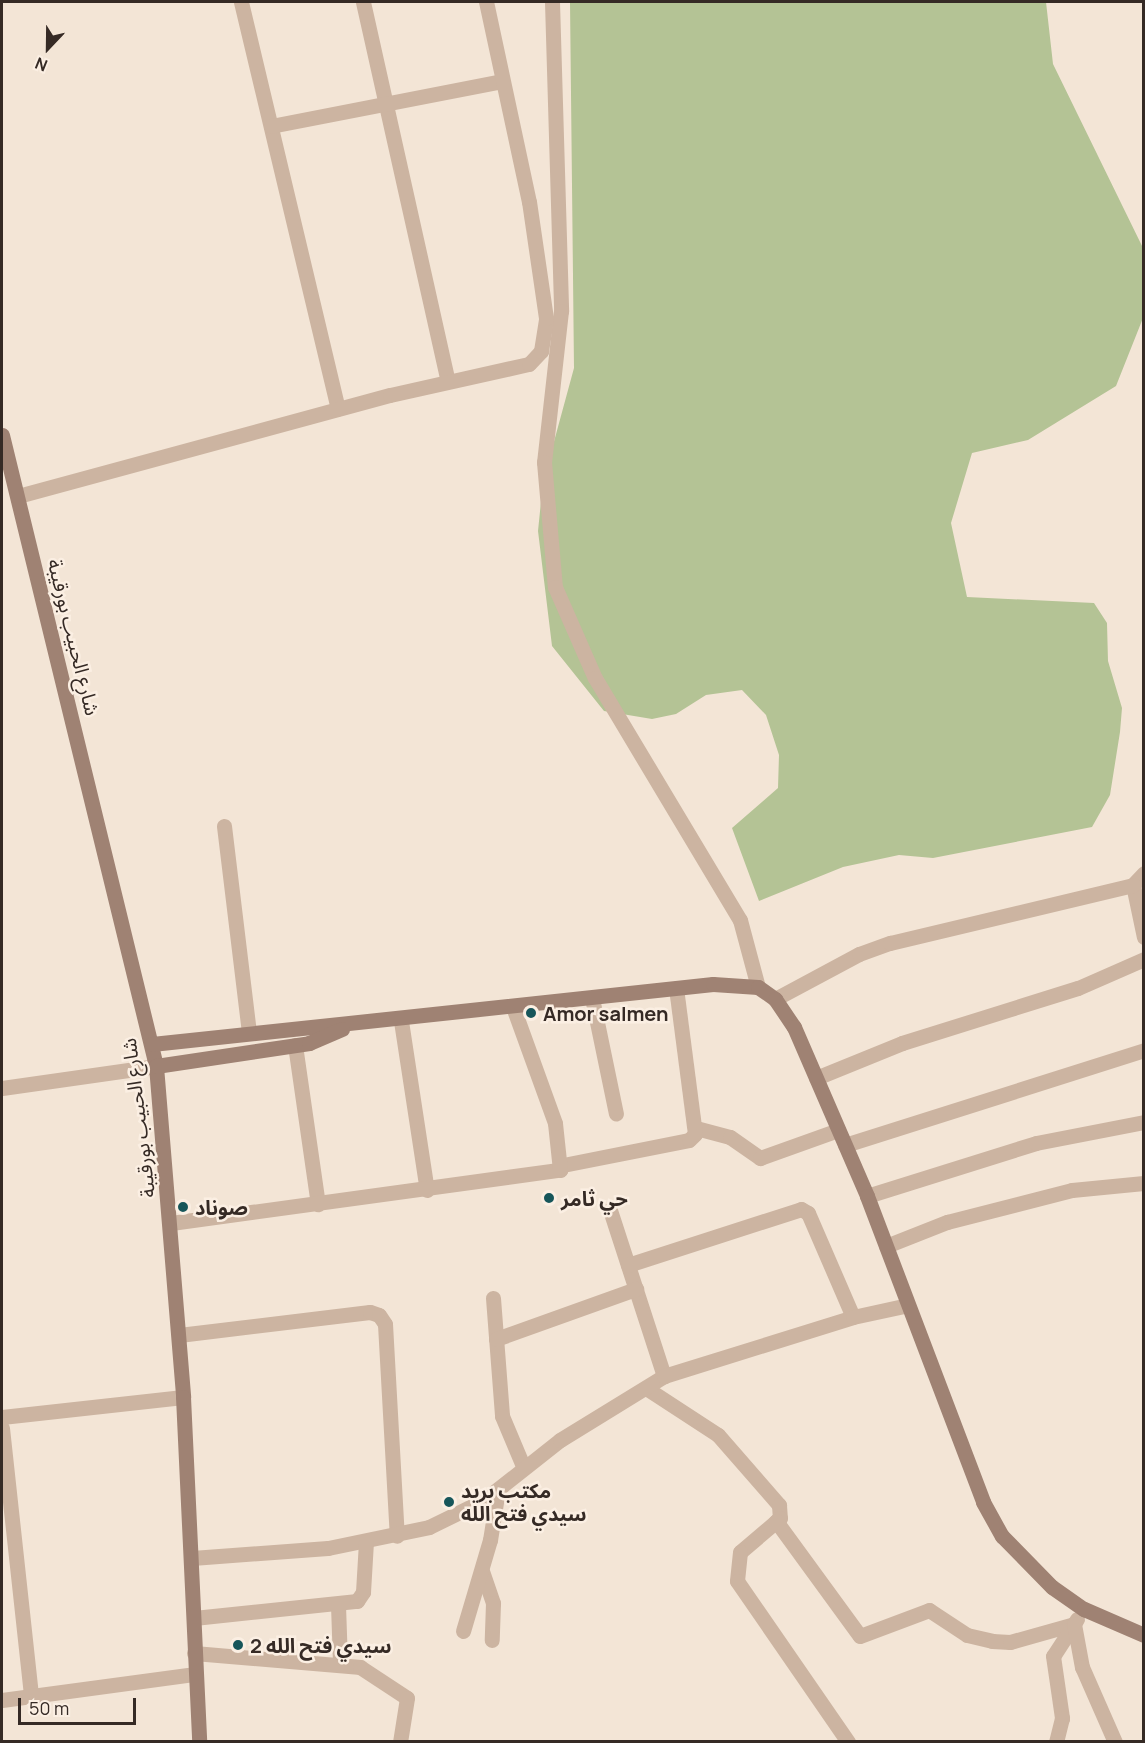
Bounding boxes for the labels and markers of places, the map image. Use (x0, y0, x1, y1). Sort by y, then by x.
place label: Amor salmen (543, 1001, 669, 1025)
marker: Amor salmen (524, 1006, 538, 1020)
place label: حي ثامر (561, 1186, 628, 1210)
marker: حي ثامر (542, 1191, 556, 1205)
place label: صوناد (195, 1195, 248, 1219)
marker: صوناد (176, 1200, 190, 1214)
place label: مكتب بريد سيدي فتح الله (461, 1478, 586, 1525)
marker: مكتب بريد سيدي فتح الله (442, 1495, 456, 1509)
place label: 2 سيدي فتح الله (250, 1633, 391, 1657)
marker: 2 سيدي فتح الله (231, 1638, 245, 1652)

